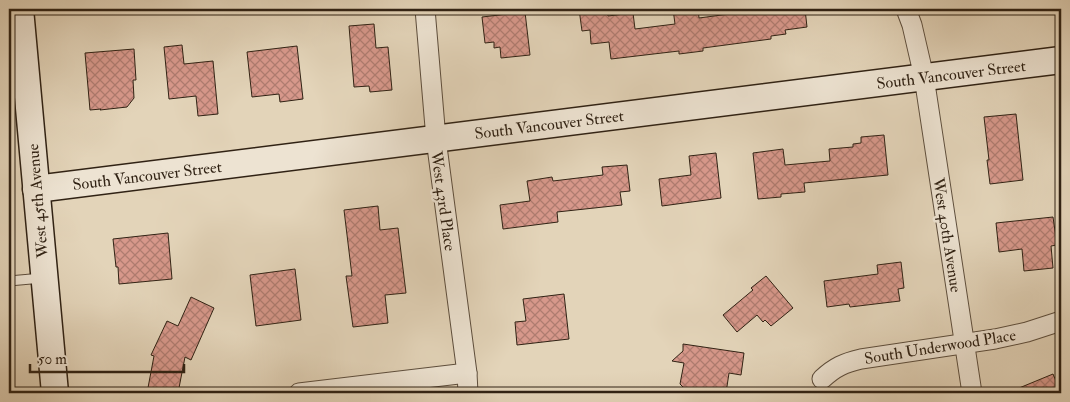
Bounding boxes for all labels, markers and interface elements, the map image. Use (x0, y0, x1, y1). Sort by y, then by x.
street label: South Vancouver Street (875, 56, 1027, 94)
street label: South Vancouver Street (473, 106, 625, 144)
street label: West 45th Avenue (23, 143, 53, 260)
street label: West 43rd Place (426, 149, 460, 253)
street label: South Vancouver Street (71, 157, 223, 195)
street label: West 40th Avenue (928, 175, 966, 294)
street label: South Underwood Place (863, 325, 1018, 369)
scale bar (30, 342, 184, 374)
text: 50 m (38, 350, 67, 369)

